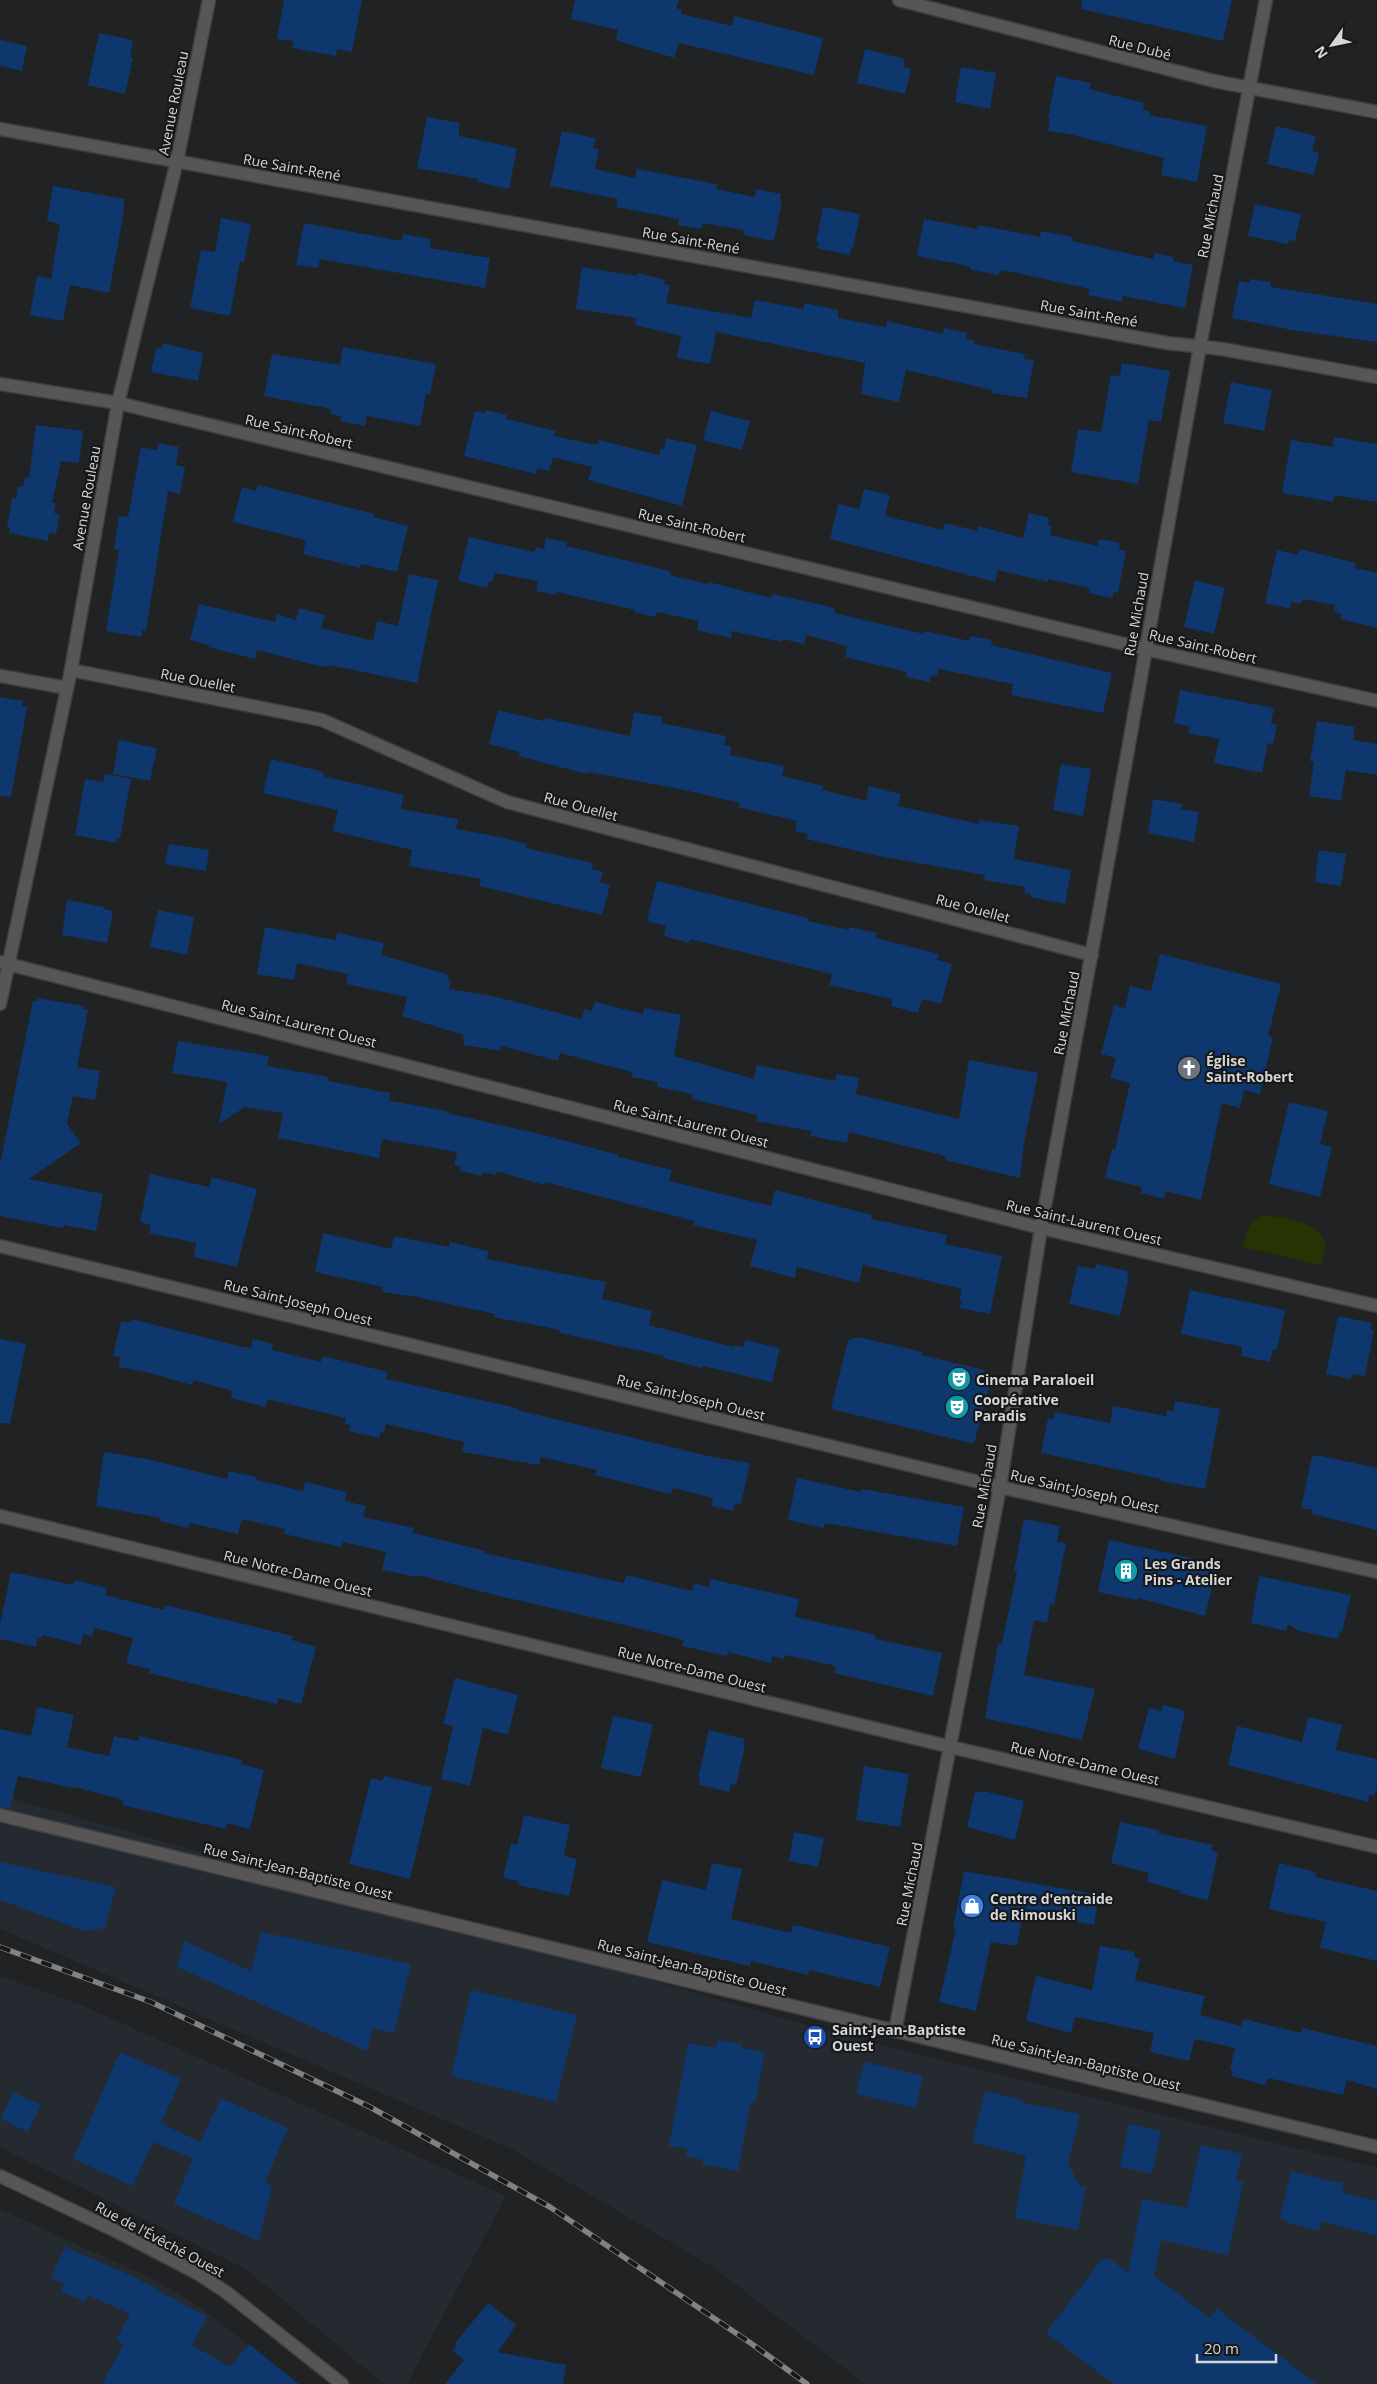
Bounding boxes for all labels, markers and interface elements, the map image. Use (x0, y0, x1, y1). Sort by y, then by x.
north arrow (1307, 20, 1357, 70)
street label: Rue Dubé (1107, 30, 1173, 64)
text: N (1310, 42, 1332, 62)
street label: Avenue Rouleau (154, 49, 192, 157)
street label: Rue Saint-René (242, 149, 342, 185)
street label: Rue Michaud (1193, 172, 1227, 260)
street label: Rue Saint-René (641, 222, 741, 258)
street label: Rue Saint-René (1039, 295, 1139, 331)
street label: Rue Saint-Robert (243, 409, 355, 453)
street label: Avenue Rouleau (67, 444, 105, 552)
street label: Rue Saint-Robert (636, 503, 748, 547)
street label: Rue Michaud (1119, 570, 1153, 658)
street label: Rue Saint-Robert (1147, 624, 1259, 668)
street label: Rue Ouellet (159, 663, 237, 697)
street label: Rue Ouellet (542, 787, 620, 825)
street label: Rue Ouellet (934, 889, 1012, 927)
street label: Rue Michaud (1049, 969, 1083, 1057)
street label: Rue Saint-Laurent Ouest (219, 995, 379, 1051)
place label: Église Saint-Robert (1206, 1051, 1294, 1086)
church icon: Église Saint-Robert (1176, 1055, 1202, 1081)
street label: Rue Saint-Laurent Ouest (611, 1095, 771, 1151)
street label: Rue Saint-Laurent Ouest (1004, 1195, 1164, 1249)
street label: Rue Saint-Joseph Ouest (222, 1274, 374, 1330)
theatre icon: Cinema Paraloeil (946, 1366, 972, 1392)
street label: Rue Saint-Joseph Ouest (615, 1369, 767, 1425)
place label: Cinema Paraloeil (976, 1370, 1094, 1389)
place label: Coopérative Paradis (974, 1390, 1059, 1425)
theatre icon: Coopérative Paradis (944, 1394, 970, 1420)
street label: Rue Michaud (967, 1442, 1001, 1530)
street label: Rue Saint-Joseph Ouest (1009, 1465, 1161, 1517)
street label: Rue Notre-Dame Ouest (222, 1545, 374, 1601)
place label: Les Grands Pins - Atelier (1144, 1554, 1233, 1589)
building icon: Les Grands Pins - Atelier (1113, 1558, 1139, 1584)
street label: Rue Notre-Dame Ouest (616, 1641, 768, 1697)
street label: Rue Notre-Dame Ouest (1009, 1737, 1161, 1789)
street label: Rue Saint-Jean-Baptiste Ouest (201, 1838, 395, 1904)
street label: Rue Michaud (892, 1840, 926, 1928)
place label: Centre d'entraide de Rimouski (990, 1889, 1113, 1924)
shop icon: Centre d'entraide de Rimouski (959, 1893, 985, 1919)
street label: Rue Saint-Jean-Baptiste Ouest (595, 1934, 789, 2000)
place label: Saint-Jean-Baptiste Ouest (832, 2020, 966, 2055)
bus stop icon: Saint-Jean-Baptiste Ouest (802, 2024, 828, 2050)
street label: Rue Saint-Jean-Baptiste Ouest (989, 2029, 1183, 2095)
street label: Rue de l'Évêché Ouest (92, 2197, 228, 2281)
scale bar (1197, 2332, 1276, 2364)
text: 20 m (1204, 2338, 1239, 2358)

